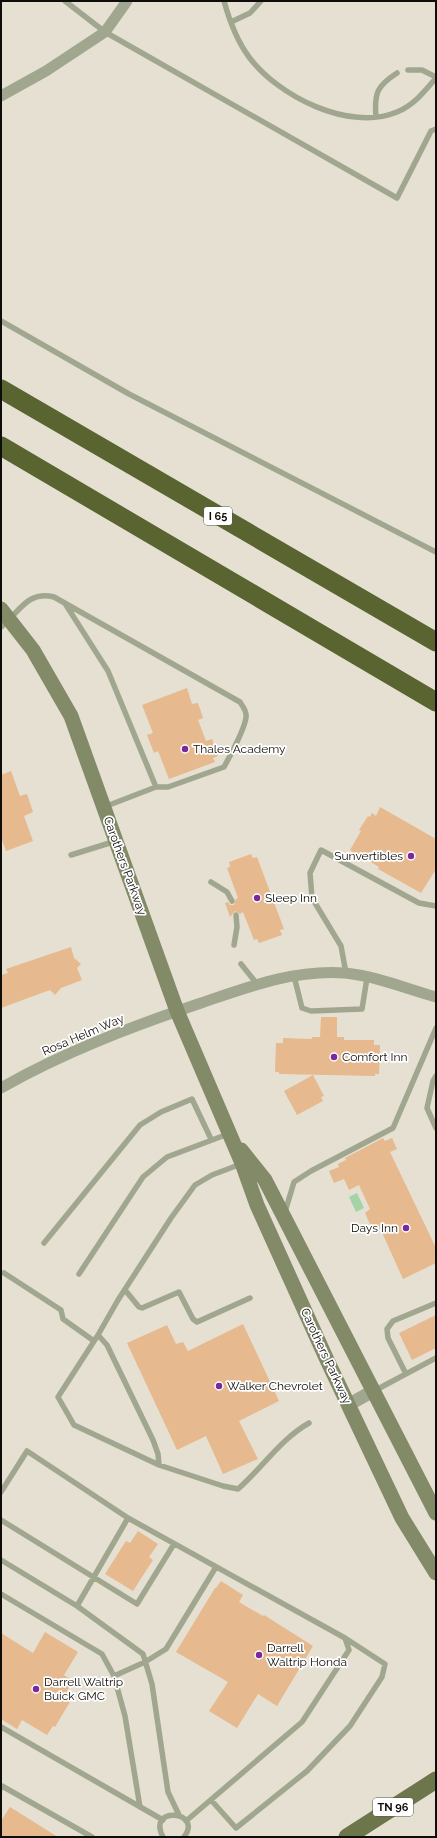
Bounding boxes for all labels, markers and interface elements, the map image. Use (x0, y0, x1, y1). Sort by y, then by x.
road number: I 65 (204, 507, 232, 525)
place label: Thales Academy (193, 742, 286, 756)
marker: Thales Academy (180, 744, 190, 754)
street label: Carothers Parkway (101, 815, 150, 918)
place label: Sunvertibles (334, 849, 403, 863)
marker: Sunvertibles (406, 851, 416, 861)
place label: Sleep Inn (265, 891, 317, 905)
marker: Sleep Inn (252, 893, 262, 903)
street label: Rosa Helm Way (40, 1011, 127, 1059)
place label: Comfort Inn (342, 1050, 408, 1064)
marker: Comfort Inn (329, 1052, 339, 1062)
place label: Days Inn (351, 1221, 398, 1235)
marker: Days Inn (401, 1223, 411, 1233)
street label: Carothers Parkway (298, 1306, 355, 1406)
place label: Walker Chevrolet (227, 1379, 323, 1393)
marker: Walker Chevrolet (214, 1381, 224, 1391)
place label: Darrell Waltrip Honda (267, 1641, 347, 1669)
marker: Darrell Waltrip Honda (254, 1650, 264, 1660)
place label: Darrell Waltrip Buick GMC (44, 1675, 123, 1703)
marker: Darrell Waltrip Buick GMC (31, 1684, 41, 1694)
road number: TN 96 (373, 1798, 413, 1816)

